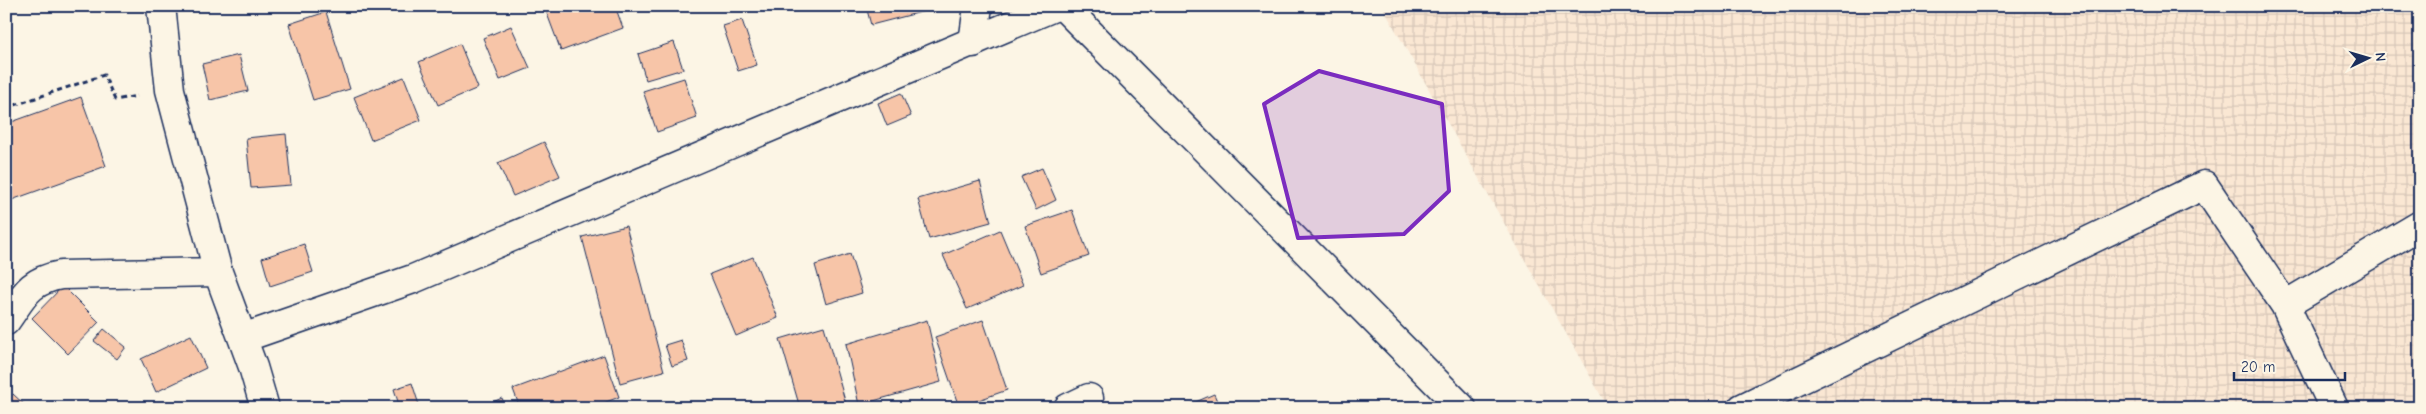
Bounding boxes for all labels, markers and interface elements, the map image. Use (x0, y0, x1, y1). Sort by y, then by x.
north arrow (2344, 32, 2394, 82)
text: N (2372, 52, 2389, 62)
scale bar (2234, 349, 2345, 381)
text: 20 m (2241, 358, 2275, 376)

